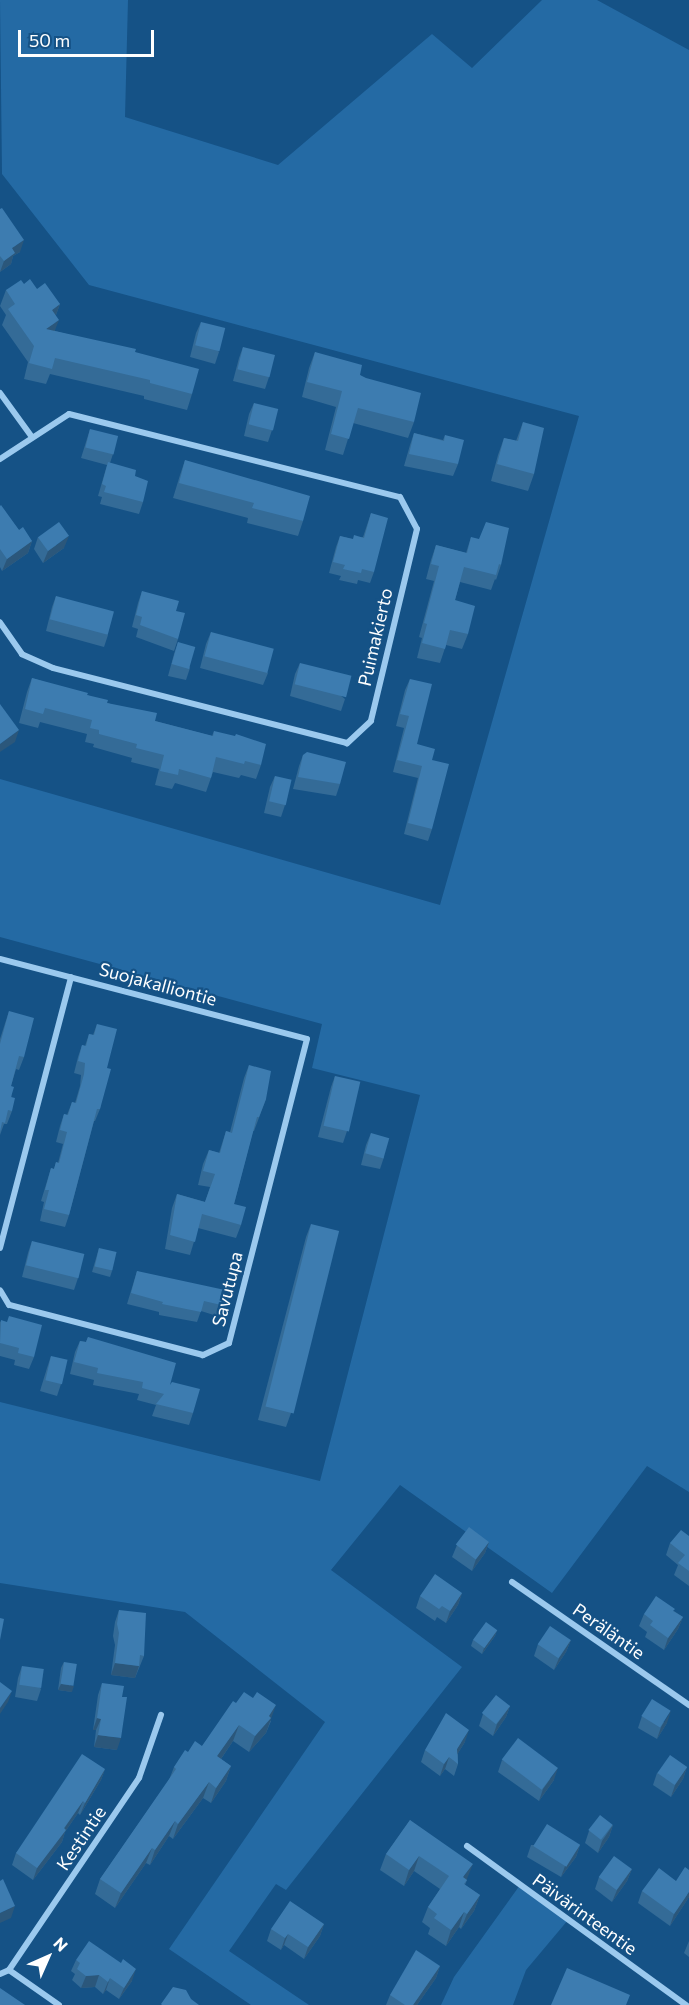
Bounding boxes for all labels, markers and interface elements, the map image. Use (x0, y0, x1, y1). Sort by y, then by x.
scale bar (21, 18, 158, 56)
text: 50 m (29, 29, 70, 51)
street label: Puimakierto (353, 586, 397, 688)
street label: Suojakalliontie (97, 958, 219, 1010)
street label: Savutupa (207, 1249, 247, 1329)
street label: Peräläntie (569, 1598, 649, 1664)
street label: Kestintie (52, 1802, 110, 1874)
street label: Päivärinteentie (529, 1869, 641, 1959)
north arrow (18, 1927, 78, 1987)
text: N (50, 1933, 72, 1955)

